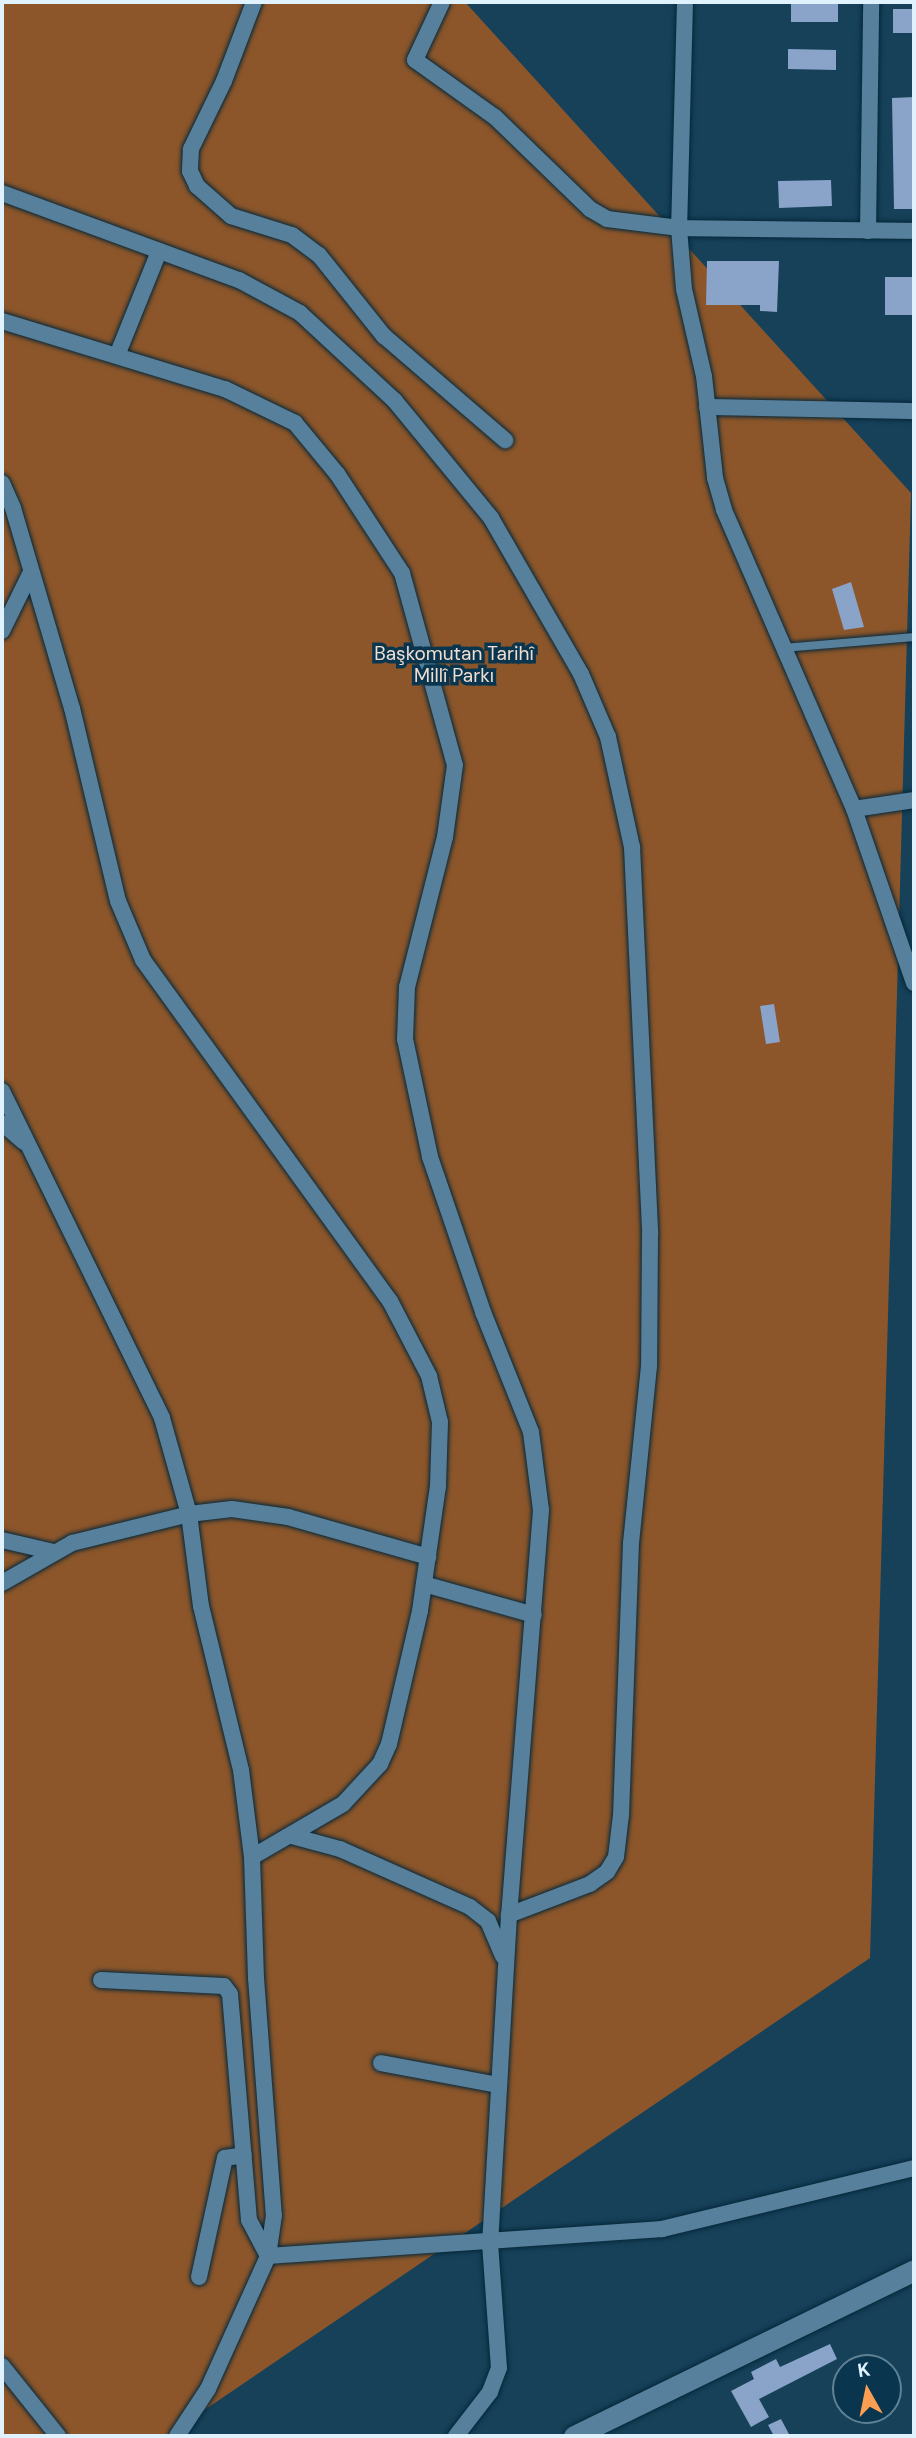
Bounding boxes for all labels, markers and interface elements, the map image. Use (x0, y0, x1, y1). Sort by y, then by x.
park label: Başkomutan Tarihî Millî Parkı (374, 643, 534, 687)
north arrow (832, 2354, 902, 2424)
text: K (856, 2356, 872, 2383)

